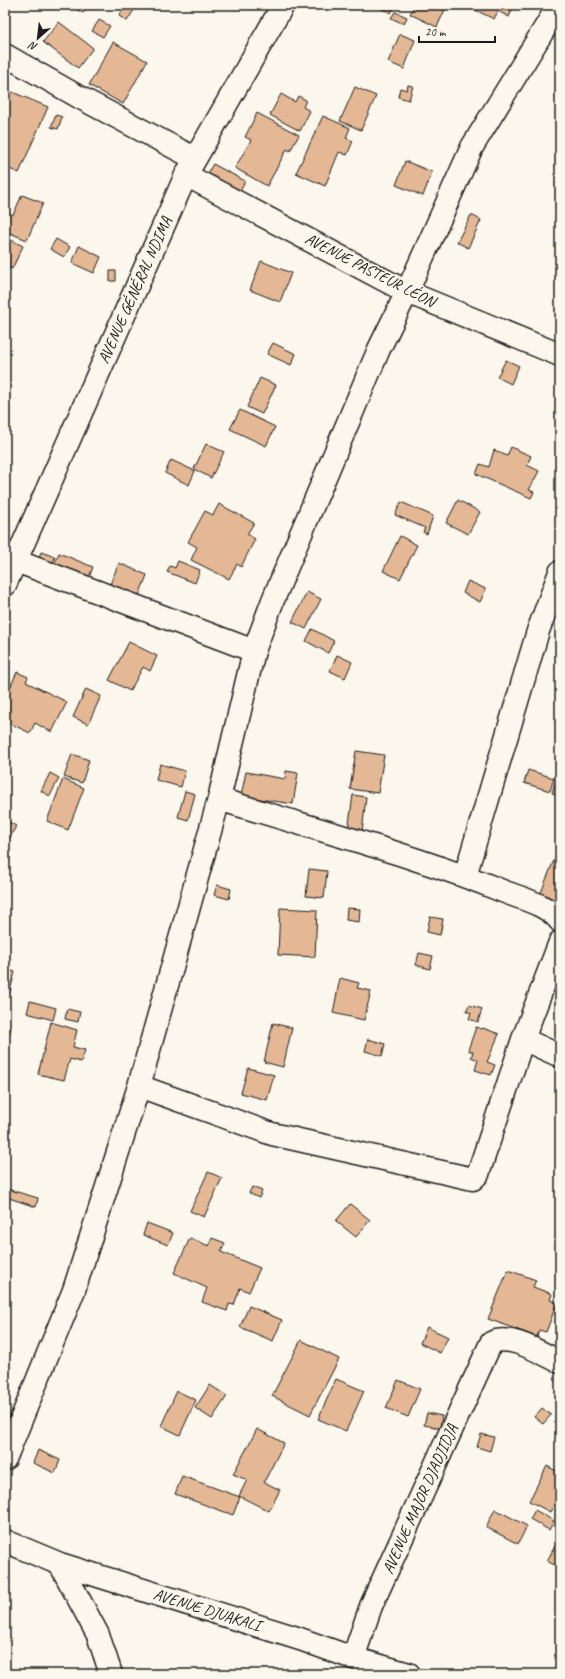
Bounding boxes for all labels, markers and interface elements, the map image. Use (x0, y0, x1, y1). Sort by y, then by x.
north arrow (18, 18, 58, 58)
scale bar (419, 18, 495, 44)
text: 20 m (425, 24, 447, 40)
text: N (25, 38, 40, 55)
street label: AVENUE GÉNÉRAL NDIMA (94, 213, 177, 366)
street label: AVENUE PASTEUR LÉON (302, 229, 441, 313)
street label: AVENUE MAJOR DJADJIDJA (378, 1420, 462, 1577)
street label: AVENUE DJUAKALI (151, 1584, 266, 1637)

